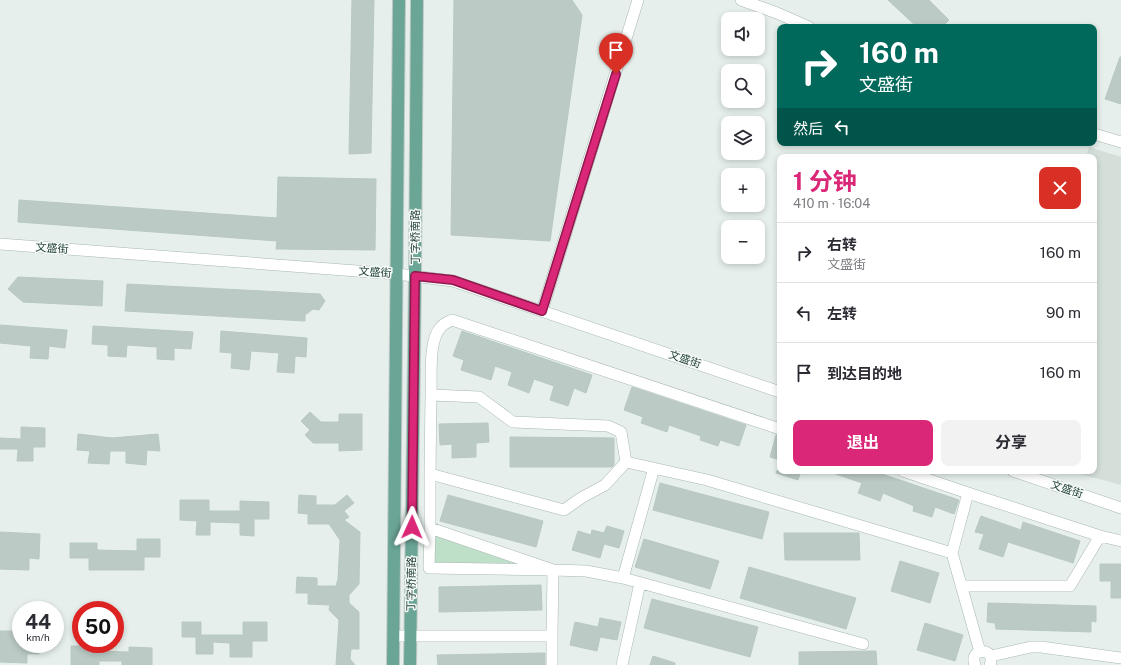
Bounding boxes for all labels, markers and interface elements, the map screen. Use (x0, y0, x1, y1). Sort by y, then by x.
map controls (721, 12, 765, 264)
button: sound (721, 12, 765, 56)
pin (599, 33, 633, 74)
text: 160 m (859, 36, 939, 69)
icon: arrive (605, 39, 627, 61)
icon: right (793, 40, 845, 92)
button: search (721, 64, 765, 108)
text: 文盛街 (859, 74, 913, 95)
button: layers (721, 116, 765, 160)
icon: left (831, 116, 853, 138)
text: 然后 (793, 120, 823, 137)
text: 1 分钟 (793, 167, 857, 195)
button: close (1039, 167, 1081, 209)
button: + (721, 168, 765, 212)
text: 410 m · 16:04 (793, 196, 870, 211)
street label: 丁字桥南路 (409, 210, 421, 265)
button: − (721, 220, 765, 264)
text: 右转 (827, 236, 857, 253)
street label: 文盛街 (35, 241, 69, 255)
icon: right (793, 242, 815, 264)
text: 160 m (1040, 244, 1081, 261)
text: 文盛街 (827, 257, 866, 272)
street label: 文盛街 (358, 265, 392, 279)
icon: left (793, 302, 815, 324)
text: 90 m (1046, 304, 1081, 321)
text: 左转 (827, 305, 857, 322)
street label: 文盛街 (667, 348, 703, 370)
icon: arrive (793, 362, 815, 384)
text: 160 m (1040, 364, 1081, 381)
text: 到达目的地 (827, 365, 902, 382)
button: 退出 (793, 420, 933, 466)
button: 分享 (941, 420, 1081, 466)
street label: 文盛街 (1049, 478, 1085, 500)
position arrow (391, 506, 433, 548)
street label: 丁字桥南路 (405, 556, 417, 612)
speed limit sign: 50 (72, 601, 124, 653)
text: 44 (25, 610, 51, 634)
text: km/h (26, 631, 50, 643)

